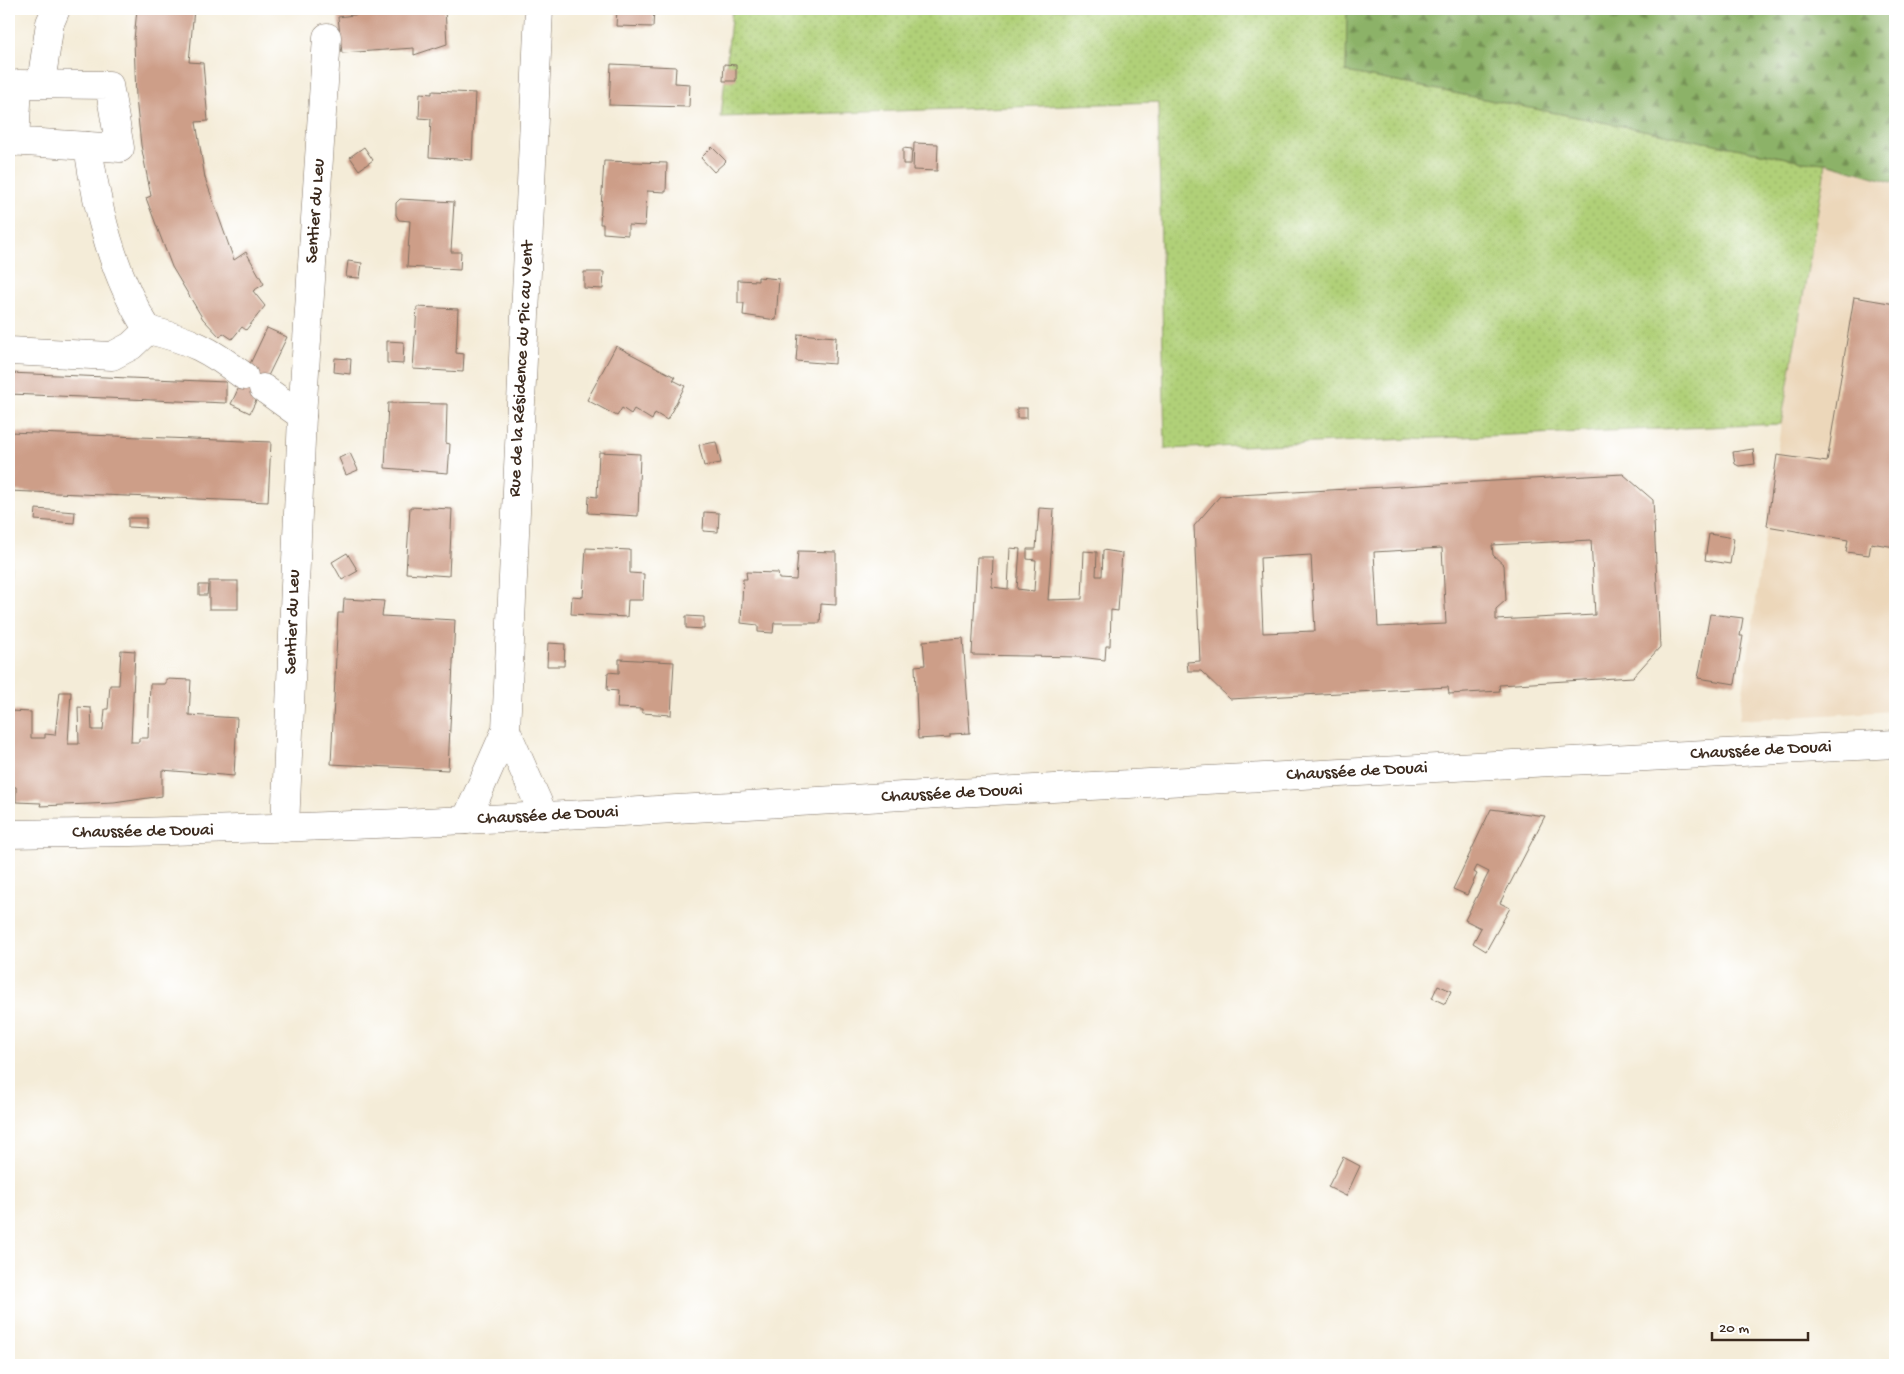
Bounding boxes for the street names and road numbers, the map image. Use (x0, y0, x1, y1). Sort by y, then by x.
street label: Sentier du Leu (302, 157, 330, 264)
street label: Rue de la Résidence du Pic au Vent (505, 239, 539, 498)
street label: Sentier du Leu (281, 569, 305, 675)
street label: Chaussée de Douai (1690, 737, 1832, 765)
street label: Chaussée de Douai (1286, 758, 1428, 786)
street label: Chaussée de Douai (881, 780, 1023, 808)
street label: Chaussée de Douai (477, 802, 619, 830)
street label: Chaussée de Douai (72, 820, 214, 844)

